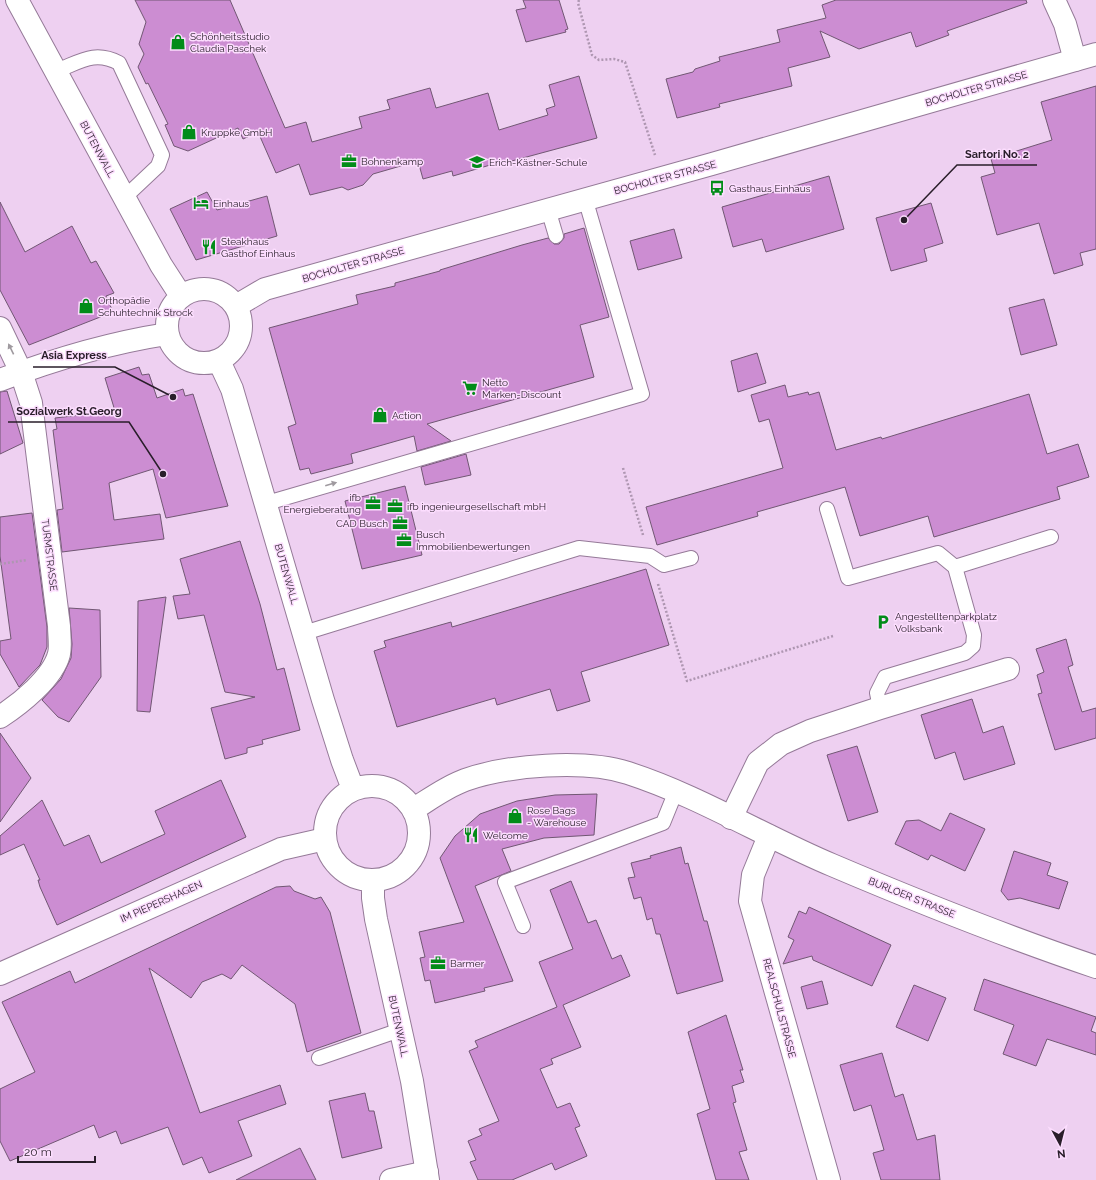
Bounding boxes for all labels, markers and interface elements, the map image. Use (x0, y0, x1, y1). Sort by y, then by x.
place label: Schönheitsstudio Claudia Paschek (190, 31, 270, 54)
shop icon: Schönheitsstudio Claudia Paschek (169, 33, 187, 51)
street label: BOCHOLTER STRASSE (924, 69, 1028, 108)
street label: BUTENWALL (78, 119, 117, 180)
shop icon: Kruppke GmbH (180, 123, 198, 141)
place label: Kruppke GmbH (201, 127, 273, 138)
callout: Sartori No. 2 (957, 142, 1037, 165)
text: Sartori No. 2 (965, 148, 1029, 161)
office icon: Bohnenkamp (340, 152, 358, 170)
school or university icon: Erich-Kästner-Schule (468, 153, 486, 171)
place label: Bohnenkamp (361, 156, 423, 167)
place label: Erich-Kästner-Schule (489, 157, 587, 168)
street label: BOCHOLTER STRASSE (613, 159, 717, 196)
bus stop icon: Gasthaus Einhaus (708, 179, 726, 197)
place label: Gasthaus Einhaus (729, 183, 811, 194)
hotel icon: Einhaus (192, 194, 210, 212)
place label: Einhaus (213, 198, 249, 209)
place label: Steakhaus Gasthof Einhaus (221, 236, 295, 259)
restaurant icon: Steakhaus Gasthof Einhaus (200, 238, 218, 256)
street label: BOCHOLTER STRASSE (301, 245, 405, 284)
place label: Orthopädie Schuhtechnik Strock (98, 295, 194, 318)
shop icon: Orthopädie Schuhtechnik Strock (77, 297, 95, 315)
one-way arrow (8, 344, 14, 355)
callout: Asia Express (33, 344, 115, 367)
text: Asia Express (41, 349, 107, 362)
place label: Netto Marken-Discount (482, 377, 562, 400)
supermarket icon: Netto Marken-Discount (461, 379, 479, 397)
callout: Sozialwerk St.Georg (8, 399, 129, 422)
text: Sozialwerk St.Georg (16, 405, 122, 418)
shop icon: Action (371, 406, 389, 424)
place label: Action (392, 410, 422, 421)
one-way arrow (325, 481, 337, 487)
place label: ifb Energieberatung (283, 492, 361, 515)
office icon: ifb Energieberatung (364, 494, 382, 512)
office icon: ifb ingenieurgesellschaft mbH (386, 497, 404, 515)
place label: ifb ingenieurgesellschaft mbH (407, 501, 546, 512)
office icon: CAD Busch (391, 514, 409, 532)
street label: TURMSTRASSE (40, 518, 59, 592)
place label: CAD Busch (336, 518, 388, 529)
place label: Busch Immobilienbewertungen (416, 529, 530, 552)
office icon: Busch Immobilienbewertungen (395, 531, 413, 549)
street label: BUTENWALL (273, 543, 300, 606)
place label: Angestelltenparkplatz Volksbank (895, 611, 997, 634)
parking icon: Angestelltenparkplatz Volksbank (874, 613, 892, 631)
place label: Rose Bags - Warehouse (527, 805, 587, 828)
shop icon: Rose Bags - Warehouse (506, 807, 524, 825)
restaurant icon: Welcome (462, 826, 480, 844)
place label: Welcome (483, 830, 528, 841)
street label: BURLOER STRASSE (867, 875, 957, 920)
street label: IM PIEPERSHAGEN (119, 878, 204, 924)
office icon: Barmer (429, 954, 447, 972)
street label: REALSCHULSTRASSE (761, 957, 798, 1059)
place label: Barmer (450, 958, 485, 969)
street label: BUTENWALL (387, 994, 410, 1058)
north arrow (1040, 1124, 1080, 1164)
scale bar (18, 1138, 95, 1164)
text: 20 m (24, 1145, 52, 1159)
text: N (1056, 1146, 1066, 1160)

